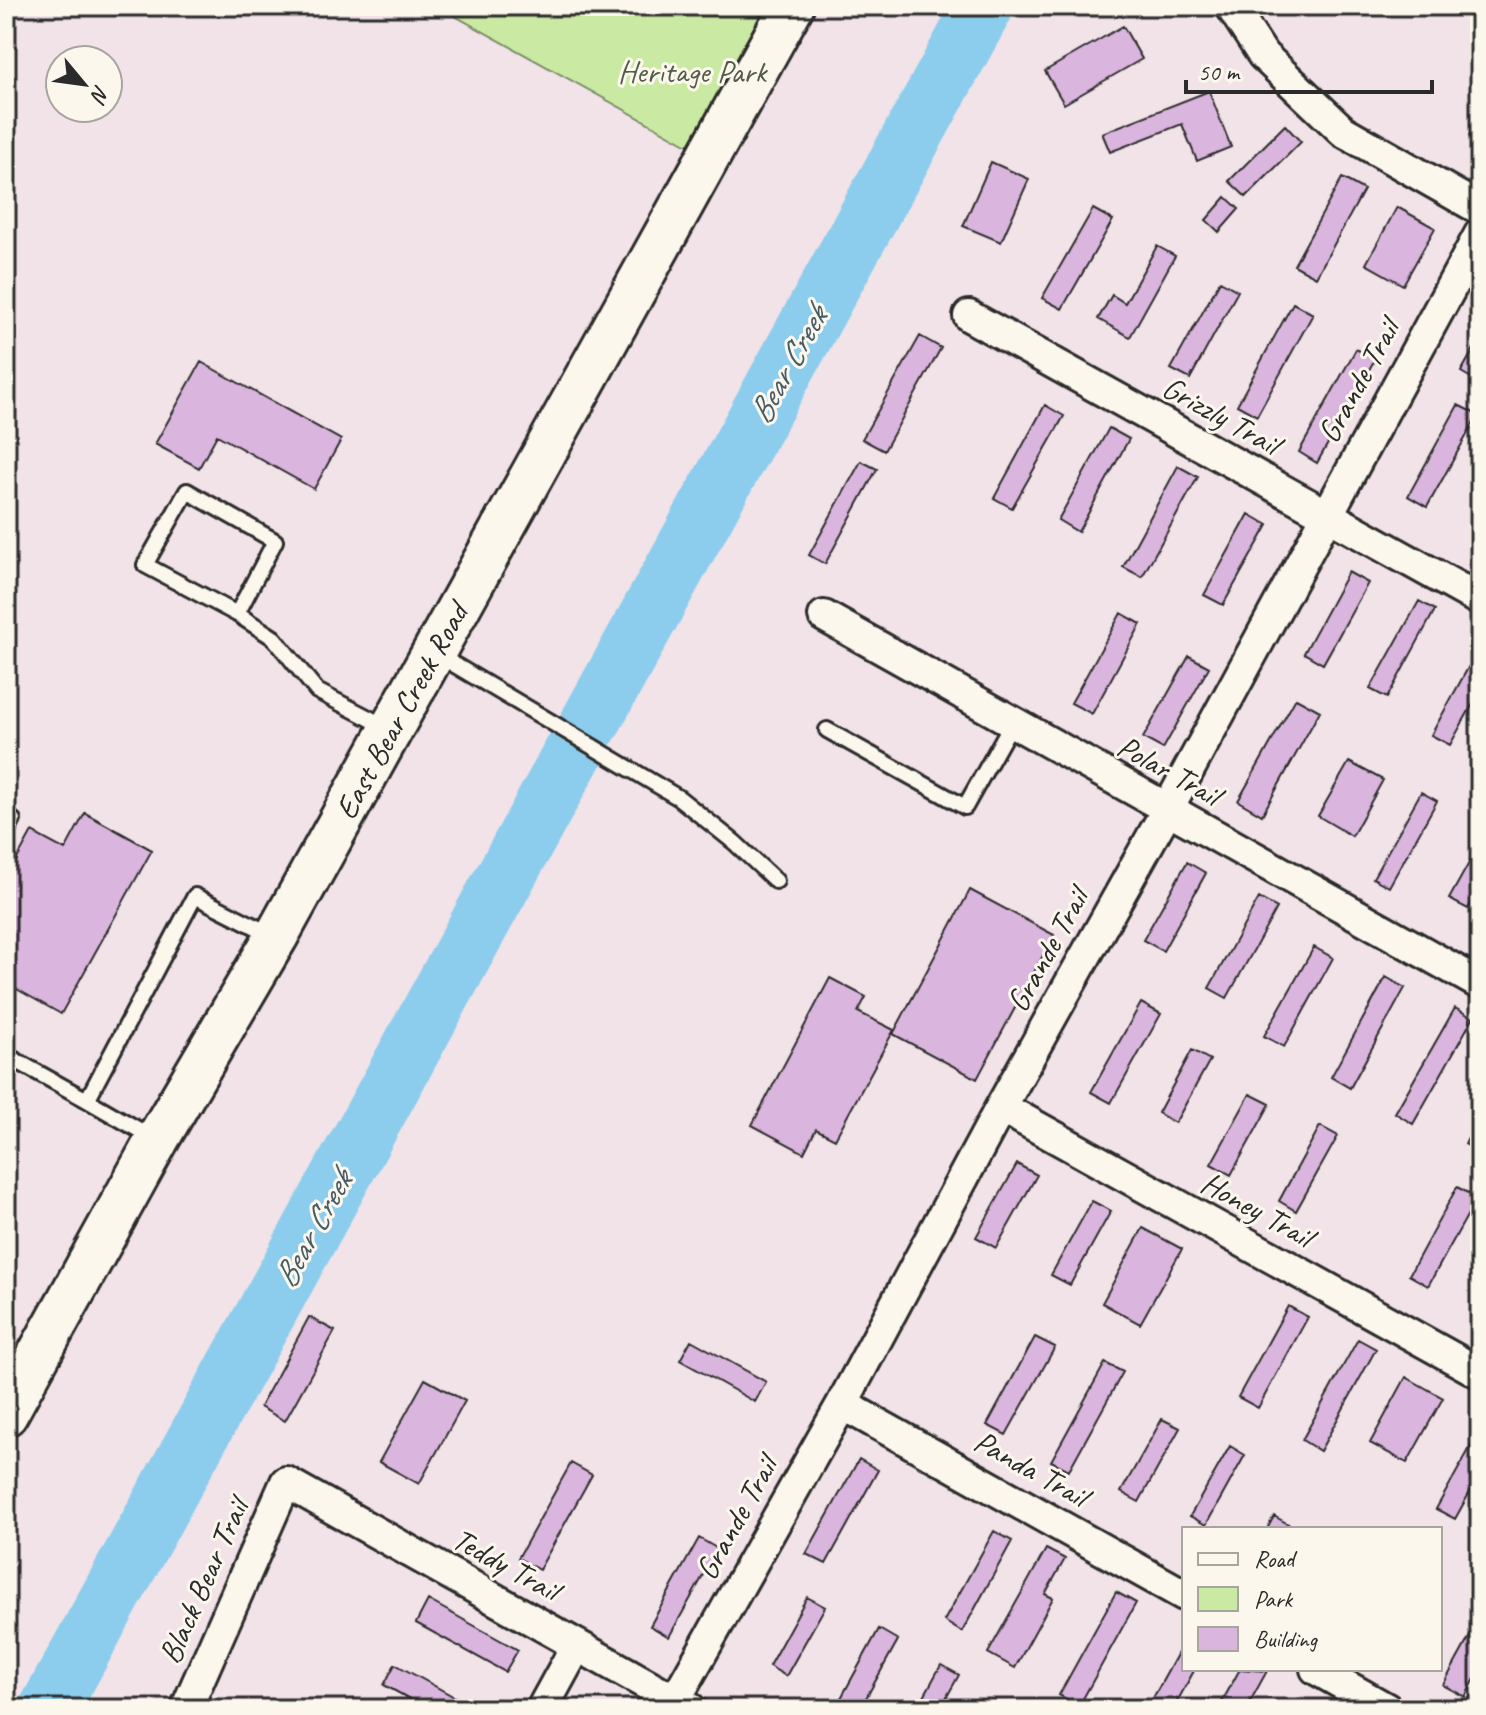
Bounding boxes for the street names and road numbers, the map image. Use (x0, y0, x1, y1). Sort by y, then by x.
street label: Grande Trail (1308, 308, 1412, 450)
street label: Grizzly Trail (1155, 367, 1291, 467)
street label: East Bear Creek Road (325, 592, 480, 826)
street label: Polar Trail (1110, 726, 1232, 818)
street label: Grande Trail (997, 877, 1101, 1019)
street label: Honey Trail (1194, 1162, 1325, 1259)
street label: Panda Trail (967, 1421, 1100, 1519)
street label: Grande Trail (686, 1445, 790, 1587)
street label: Black Bear Trail (149, 1488, 260, 1670)
street label: Teddy Trail (445, 1518, 571, 1613)

